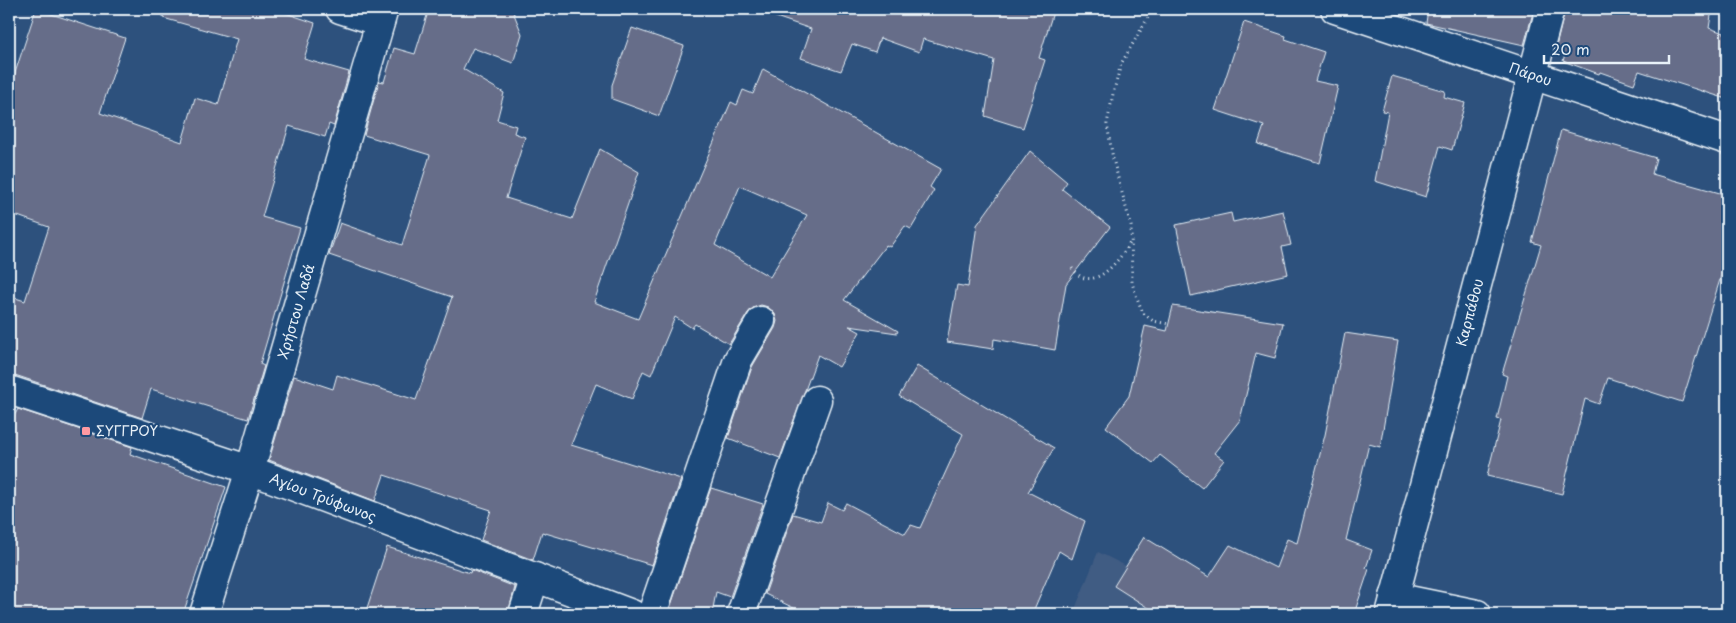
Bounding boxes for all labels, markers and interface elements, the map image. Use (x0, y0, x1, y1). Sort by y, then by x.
scale bar (1544, 32, 1668, 64)
text: 20 m (1551, 37, 1590, 60)
street label: Πάρου (1506, 57, 1555, 91)
street label: Χρήστου Λαδά (272, 261, 319, 361)
street label: Καρπάθου (1450, 276, 1488, 348)
place label: ΣΥΓΓΡΟΥ (96, 420, 158, 441)
marker: ΣΥΓΓΡΟΥ (80, 425, 92, 437)
street label: Αγίου Τρύφωνος (267, 467, 379, 527)

